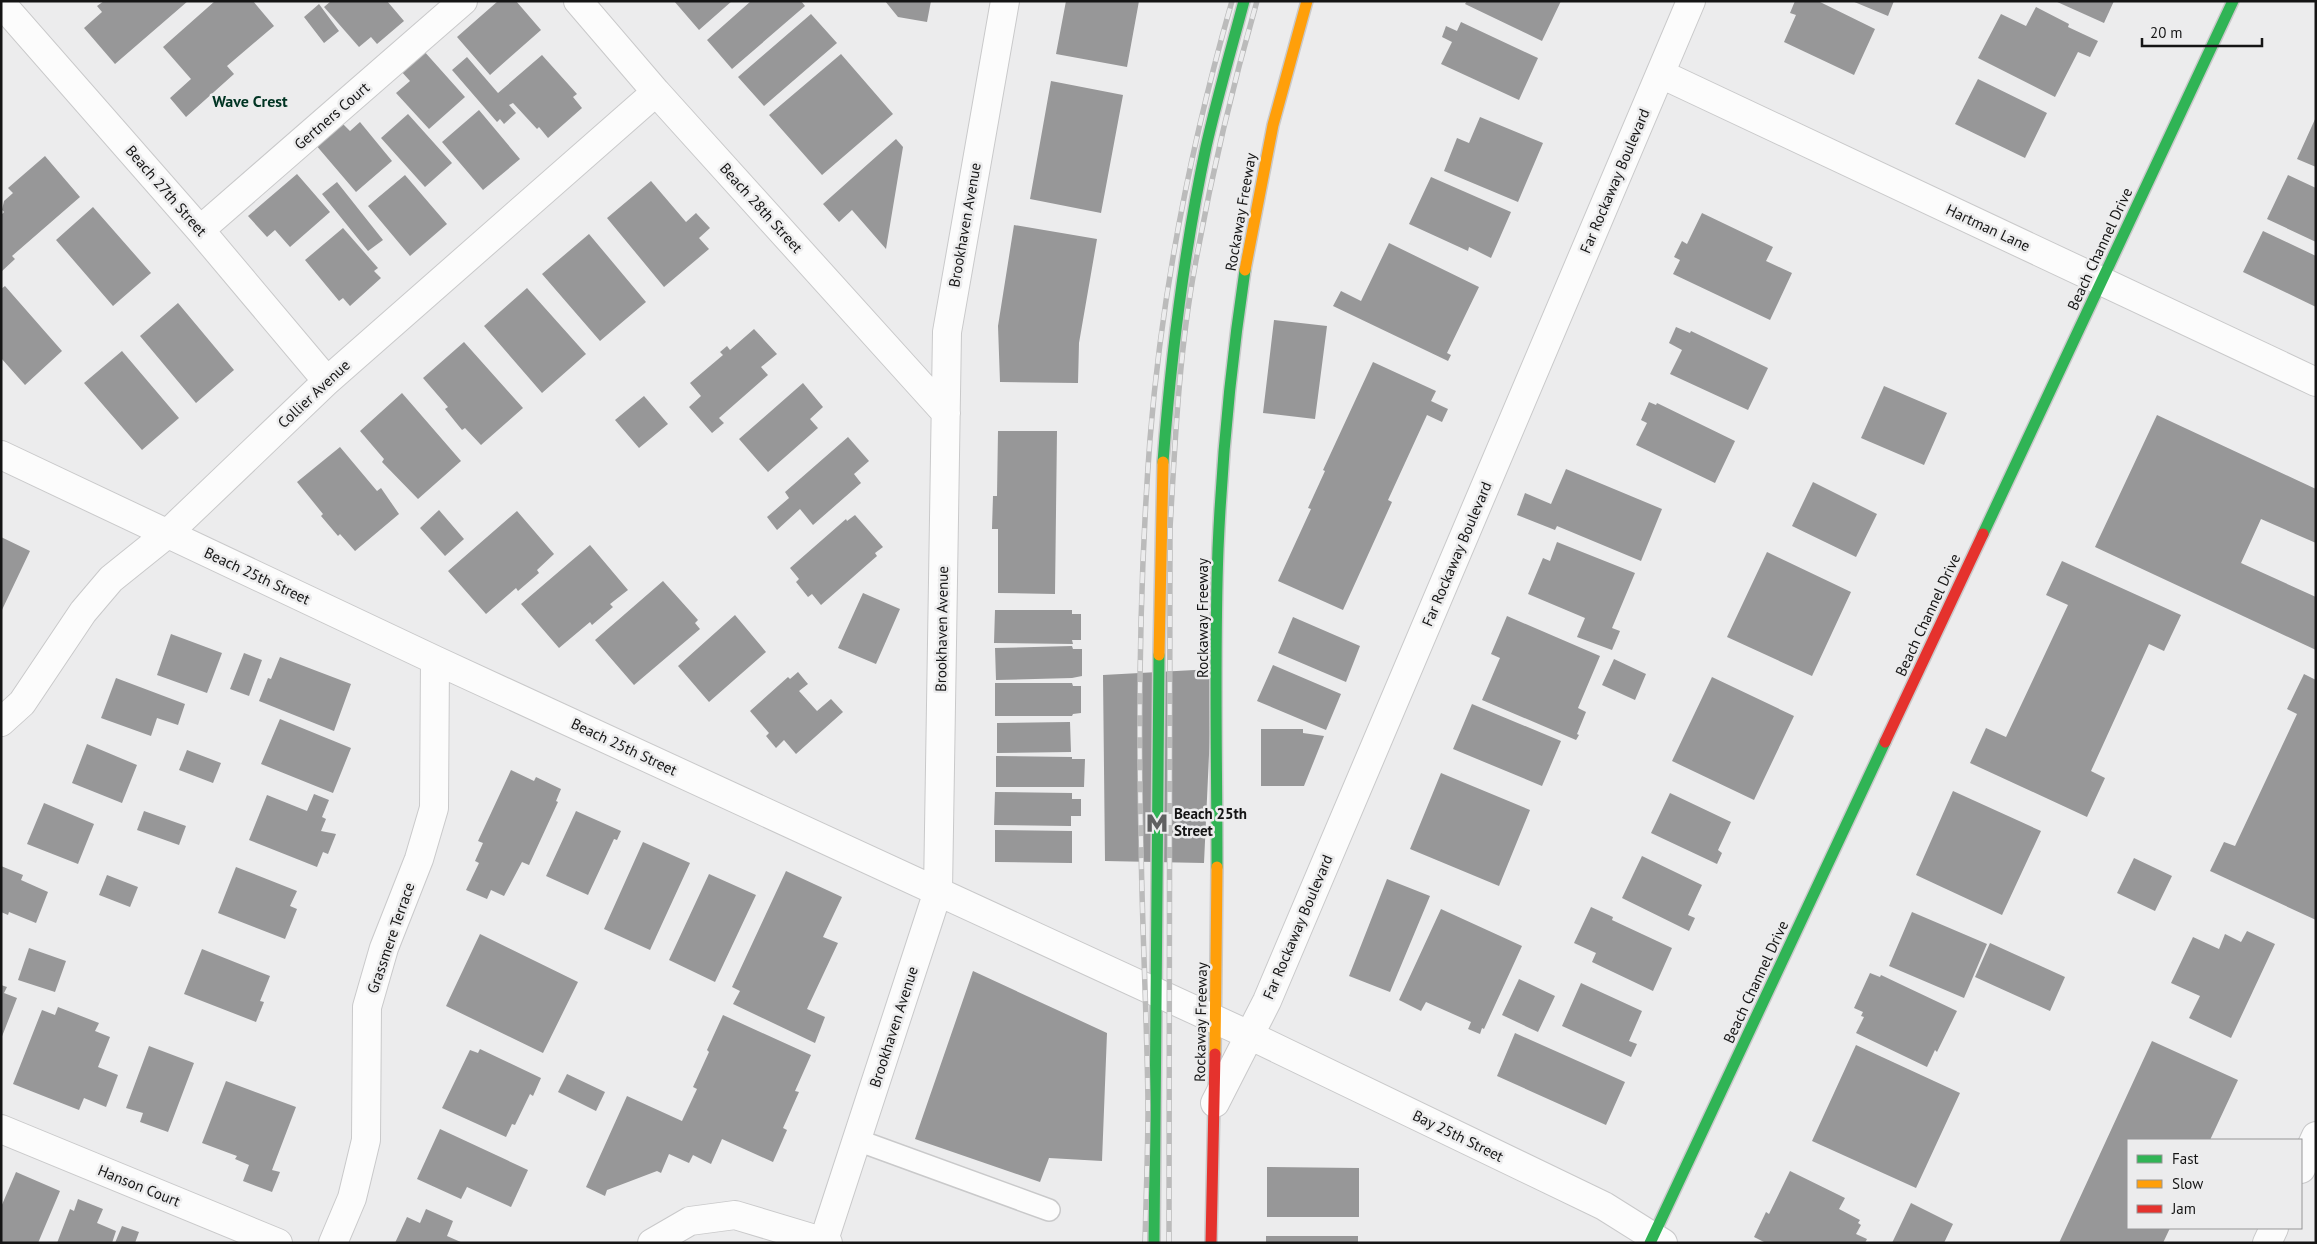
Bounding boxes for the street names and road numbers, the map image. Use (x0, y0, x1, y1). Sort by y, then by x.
street label: Gertners Court (290, 78, 373, 153)
street label: Far Rockaway Boulevard (1575, 106, 1654, 256)
street label: Beach 27th Street (122, 141, 211, 240)
street label: Rockaway Freeway (1221, 151, 1260, 273)
street label: Beach 28th Street (716, 159, 807, 257)
street label: Brookhaven Avenue (944, 161, 985, 289)
street label: Beach Channel Drive (2063, 184, 2136, 313)
street label: Hartman Lane (1943, 200, 2033, 255)
street label: Collier Avenue (274, 355, 354, 432)
street label: Far Rockaway Boulevard (1417, 479, 1496, 629)
street label: Beach 25th Street (201, 543, 313, 608)
street label: Beach Channel Drive (1891, 550, 1964, 679)
street label: Rockaway Freeway (1193, 558, 1212, 678)
street label: Brookhaven Avenue (931, 566, 952, 692)
street label: Beach 25th Street (568, 714, 680, 779)
street label: Far Rockaway Boulevard (1258, 852, 1337, 1002)
street label: Grassmere Terrace (363, 880, 418, 996)
street label: Beach Channel Drive (1719, 917, 1792, 1046)
street label: Rockaway Freeway (1190, 962, 1211, 1082)
street label: Brookhaven Avenue (865, 964, 922, 1090)
street label: Bay 25th Street (1410, 1105, 1507, 1166)
street label: Hanson Court (95, 1160, 183, 1211)

